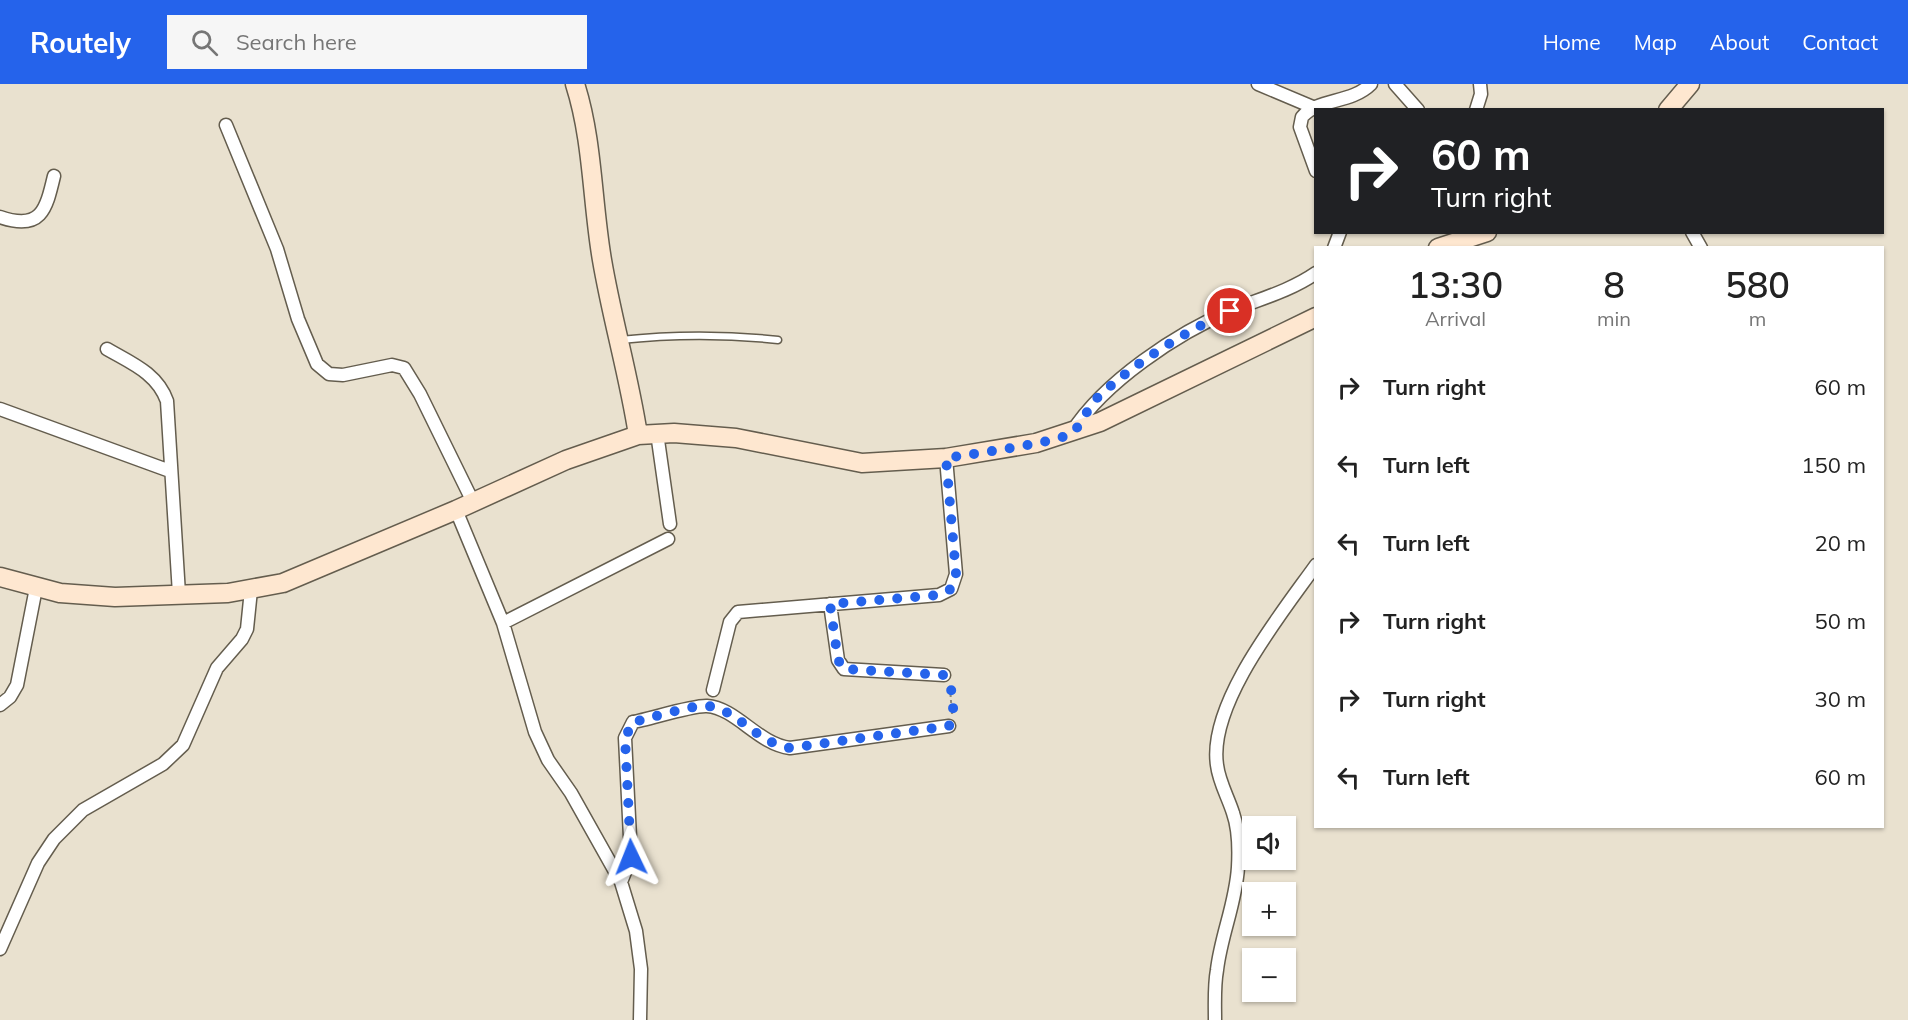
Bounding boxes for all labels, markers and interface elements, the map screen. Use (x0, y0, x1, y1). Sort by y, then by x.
search box (167, 15, 587, 69)
text: Routely (30, 25, 131, 60)
icon: search (188, 26, 221, 59)
text: Search here (236, 28, 357, 56)
text: Home (1543, 29, 1601, 55)
text: Map (1634, 29, 1677, 55)
text: About (1710, 29, 1769, 55)
text: Contact (1802, 29, 1878, 55)
text: 60 m (1431, 128, 1531, 181)
icon: right (1332, 132, 1410, 210)
text: Turn right (1431, 180, 1551, 214)
text: 13:30 (1408, 262, 1503, 307)
text: 8 (1603, 262, 1625, 307)
text: 580 (1725, 262, 1790, 307)
pin (1204, 285, 1255, 336)
icon: arrive (1213, 294, 1246, 327)
text: Arrival (1425, 306, 1486, 331)
text: min (1597, 306, 1631, 331)
text: m (1749, 306, 1766, 331)
icon: right (1332, 371, 1365, 404)
text: Turn right (1383, 373, 1486, 401)
text: 60 m (1815, 373, 1866, 401)
icon: left (1332, 449, 1365, 482)
text: Turn left (1383, 451, 1470, 479)
text: 150 m (1801, 451, 1866, 479)
icon: left (1332, 527, 1365, 560)
text: Turn left (1383, 529, 1470, 557)
text: 20 m (1815, 529, 1866, 557)
icon: right (1332, 605, 1365, 638)
text: Turn right (1383, 607, 1486, 635)
text: 50 m (1815, 607, 1866, 635)
icon: right (1332, 683, 1365, 716)
text: Turn right (1383, 685, 1486, 713)
text: 30 m (1815, 685, 1866, 713)
icon: left (1332, 761, 1365, 794)
text: Turn left (1383, 763, 1470, 791)
text: 60 m (1815, 763, 1866, 791)
map controls (1242, 816, 1296, 1002)
button: sound (1242, 816, 1296, 870)
position arrow (599, 825, 663, 889)
button: + (1242, 882, 1296, 936)
button: − (1242, 948, 1296, 1002)

